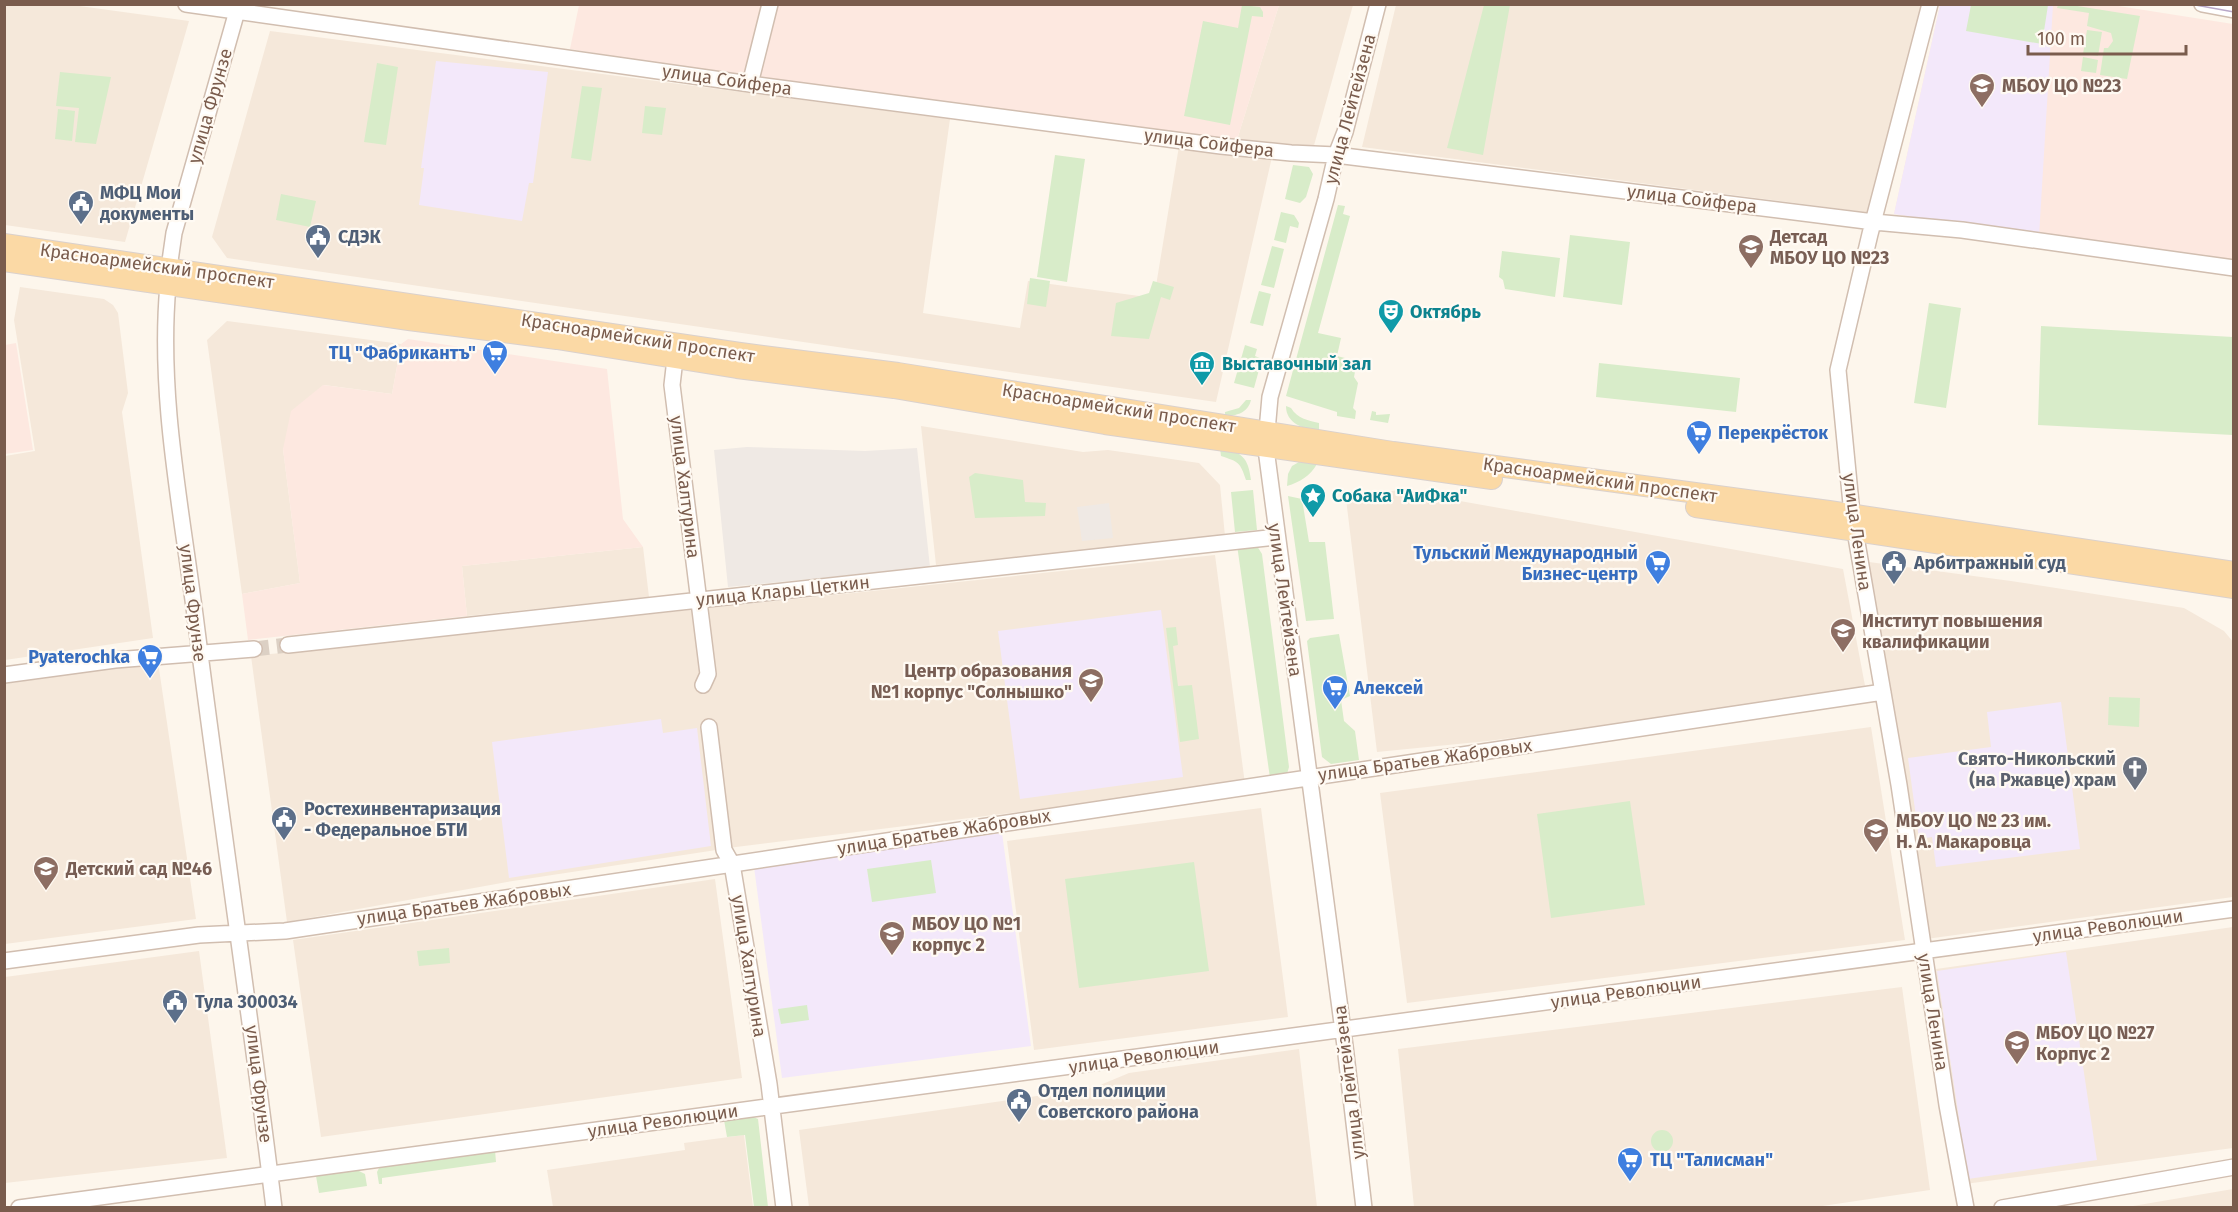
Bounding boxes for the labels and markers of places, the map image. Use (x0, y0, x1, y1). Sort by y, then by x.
school or university icon: МБОУ ЦО №23 (1967, 71, 1997, 109)
place label: МБОУ ЦО №23 (2002, 75, 2121, 97)
place label: МФЦ Мои документы (100, 182, 194, 225)
public building icon: МФЦ Мои документы (66, 188, 96, 226)
public building icon: СДЭК (303, 222, 333, 260)
place label: СДЭК (338, 226, 381, 248)
place label: Детсад МБОУ ЦО №23 (1769, 226, 1889, 269)
school or university icon: Детсад МБОУ ЦО №23 (1736, 232, 1766, 270)
theatre icon: Октябрь (1376, 297, 1406, 335)
place label: Октябрь (1410, 301, 1482, 323)
supermarket icon: ТЦ "Фабрикантъ" (480, 338, 510, 376)
place label: ТЦ "Фабрикантъ" (329, 342, 476, 364)
museum icon: Выставочный зал (1187, 349, 1217, 387)
place label: Выставочный зал (1222, 353, 1371, 375)
supermarket icon: Перекрёсток (1684, 418, 1714, 456)
place label: Перекрёсток (1718, 422, 1828, 444)
place icon: Собака "АиФка" (1298, 481, 1328, 519)
place label: Собака "АиФка" (1332, 485, 1467, 507)
place label: Тульский Международный Бизнес-центр (1413, 542, 1638, 585)
supermarket icon: Тульский Международный Бизнес-центр (1643, 548, 1673, 586)
public building icon: Арбитражный суд (1879, 548, 1909, 586)
place label: Арбитражный суд (1913, 552, 2066, 574)
place label: Институт повышения квалификации (1862, 610, 2043, 653)
school or university icon: Институт повышения квалификации (1828, 616, 1858, 654)
supermarket icon: Pyaterochka (135, 642, 165, 680)
place label: Pyaterochka (28, 646, 130, 668)
place label: Центр образования №1 корпус "Солнышко" (871, 660, 1072, 703)
school or university icon: Центр образования №1 корпус "Солнышко" (1076, 666, 1106, 704)
supermarket icon: Алексей (1320, 673, 1350, 711)
place label: Алексей (1353, 677, 1423, 699)
place label: Свято-Никольский (на Ржавце) храм (1958, 748, 2116, 791)
church icon: Свято-Никольский (на Ржавце) храм (2120, 754, 2150, 792)
place label: Ростехинвентаризация - Федеральное БТИ (304, 798, 501, 841)
public building icon: Ростехинвентаризация - Федеральное БТИ (269, 804, 299, 842)
place label: МБОУ ЦО № 23 им. Н. А. Макаровца (1896, 810, 2051, 853)
school or university icon: МБОУ ЦО № 23 им. Н. А. Макаровца (1861, 816, 1891, 854)
school or university icon: Детский сад №46 (31, 854, 61, 892)
place label: Детский сад №46 (65, 858, 212, 880)
place label: МБОУ ЦО №1 корпус 2 (912, 913, 1021, 956)
school or university icon: МБОУ ЦО №1 корпус 2 (877, 919, 907, 957)
public building icon: Тула 300034 (160, 987, 190, 1025)
place label: Тула 300034 (195, 991, 298, 1013)
place label: МБОУ ЦО №27 Корпус 2 (2036, 1022, 2155, 1065)
school or university icon: МБОУ ЦО №27 Корпус 2 (2002, 1028, 2032, 1066)
place label: Отдел полиции Советского района (1038, 1080, 1199, 1123)
public building icon: Отдел полиции Советского района (1004, 1086, 1034, 1124)
supermarket icon: ТЦ "Талисман" (1615, 1145, 1645, 1183)
place label: ТЦ "Талисман" (1650, 1149, 1773, 1171)

